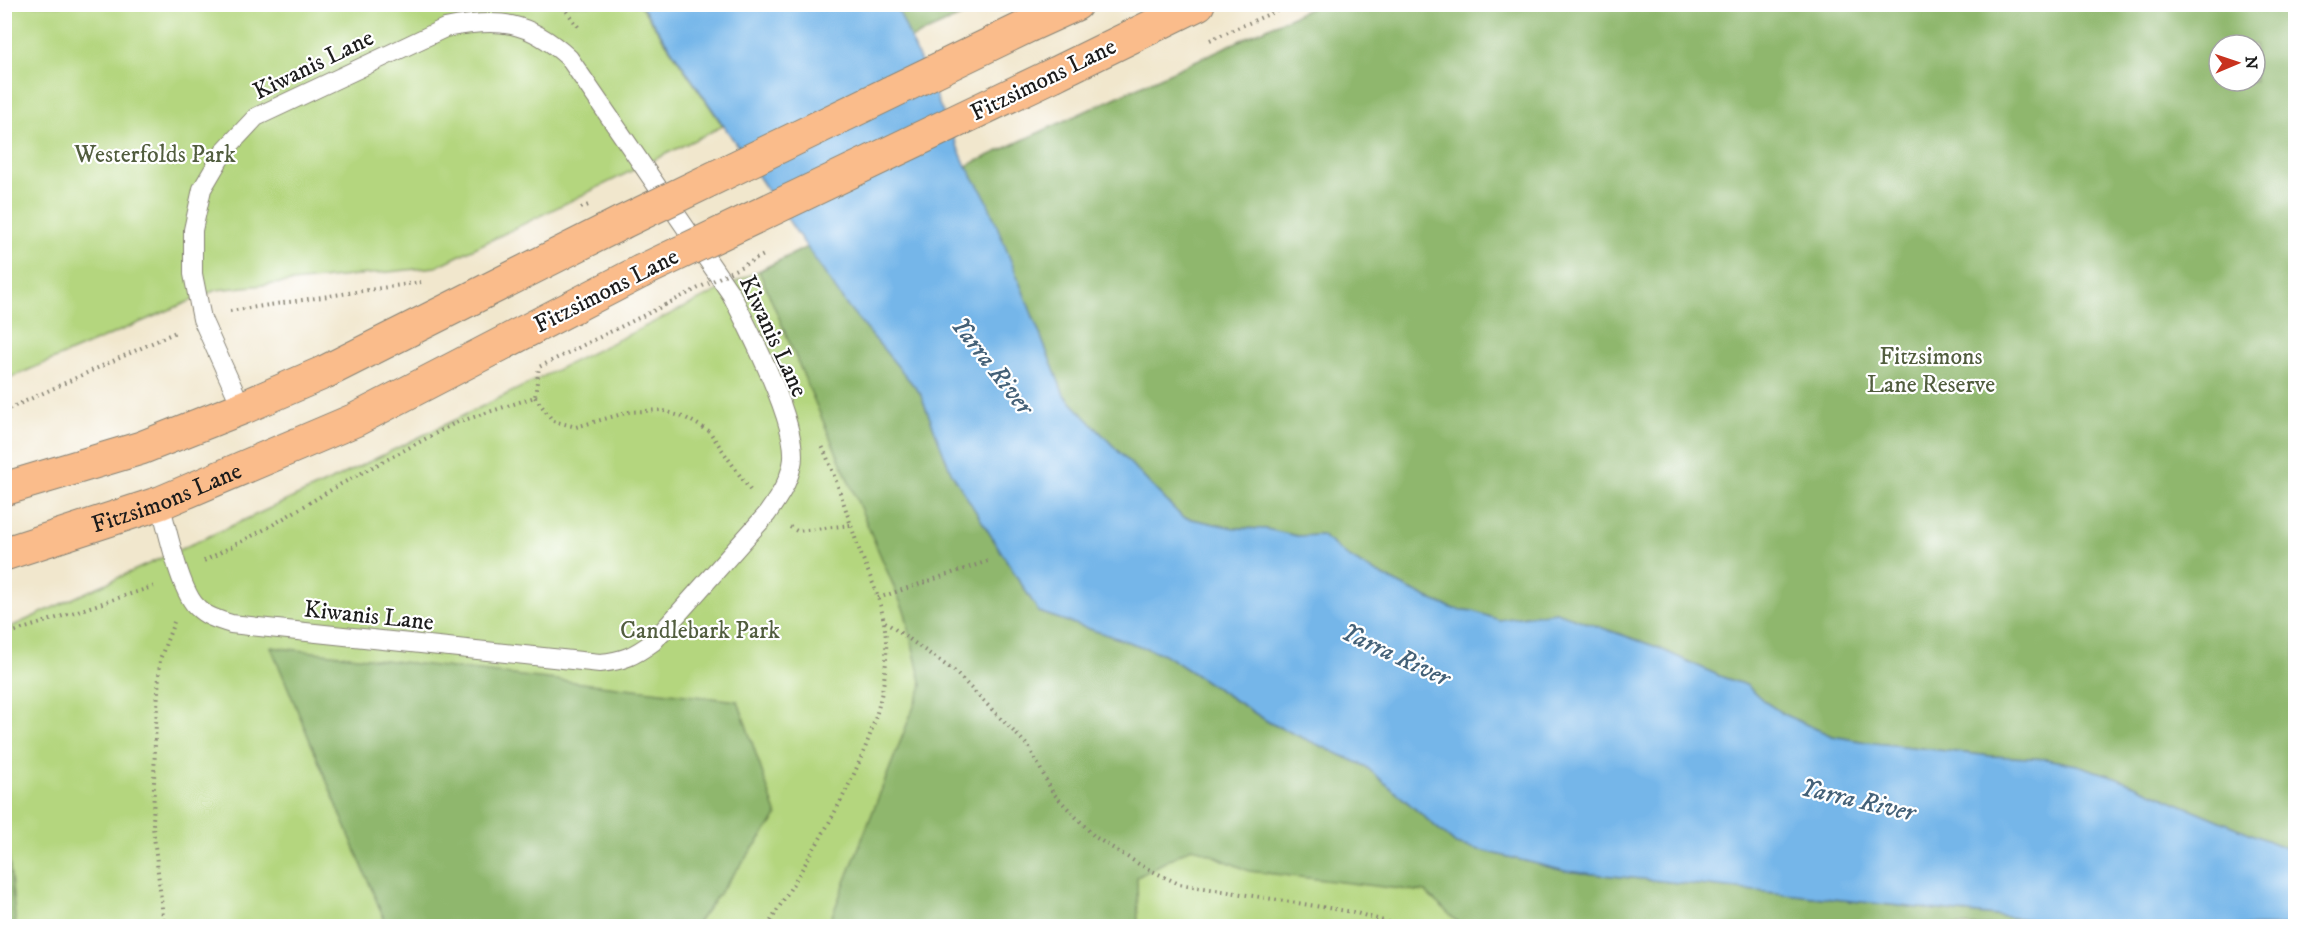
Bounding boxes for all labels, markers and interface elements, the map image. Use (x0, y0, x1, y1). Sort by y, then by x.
street label: Kiwanis Lane (248, 23, 379, 107)
street label: Fitzsimons Lane (966, 32, 1121, 128)
north arrow (2207, 33, 2267, 93)
text: N (2241, 56, 2261, 69)
park label: Westerfolds Park (73, 140, 236, 170)
street label: Fitzsimons Lane (529, 242, 684, 340)
street label: Kiwanis Lane (732, 271, 814, 402)
water label: Yarra River (943, 310, 1042, 423)
park label: Fitzsimons Lane Reserve (1867, 342, 1995, 400)
street label: Fitzsimons Lane (88, 456, 246, 540)
street label: Kiwanis Lane (303, 594, 435, 638)
park label: Candlebark Park (620, 616, 780, 646)
water label: Yarra River (1336, 616, 1457, 696)
water label: Yarra River (1797, 771, 1920, 830)

